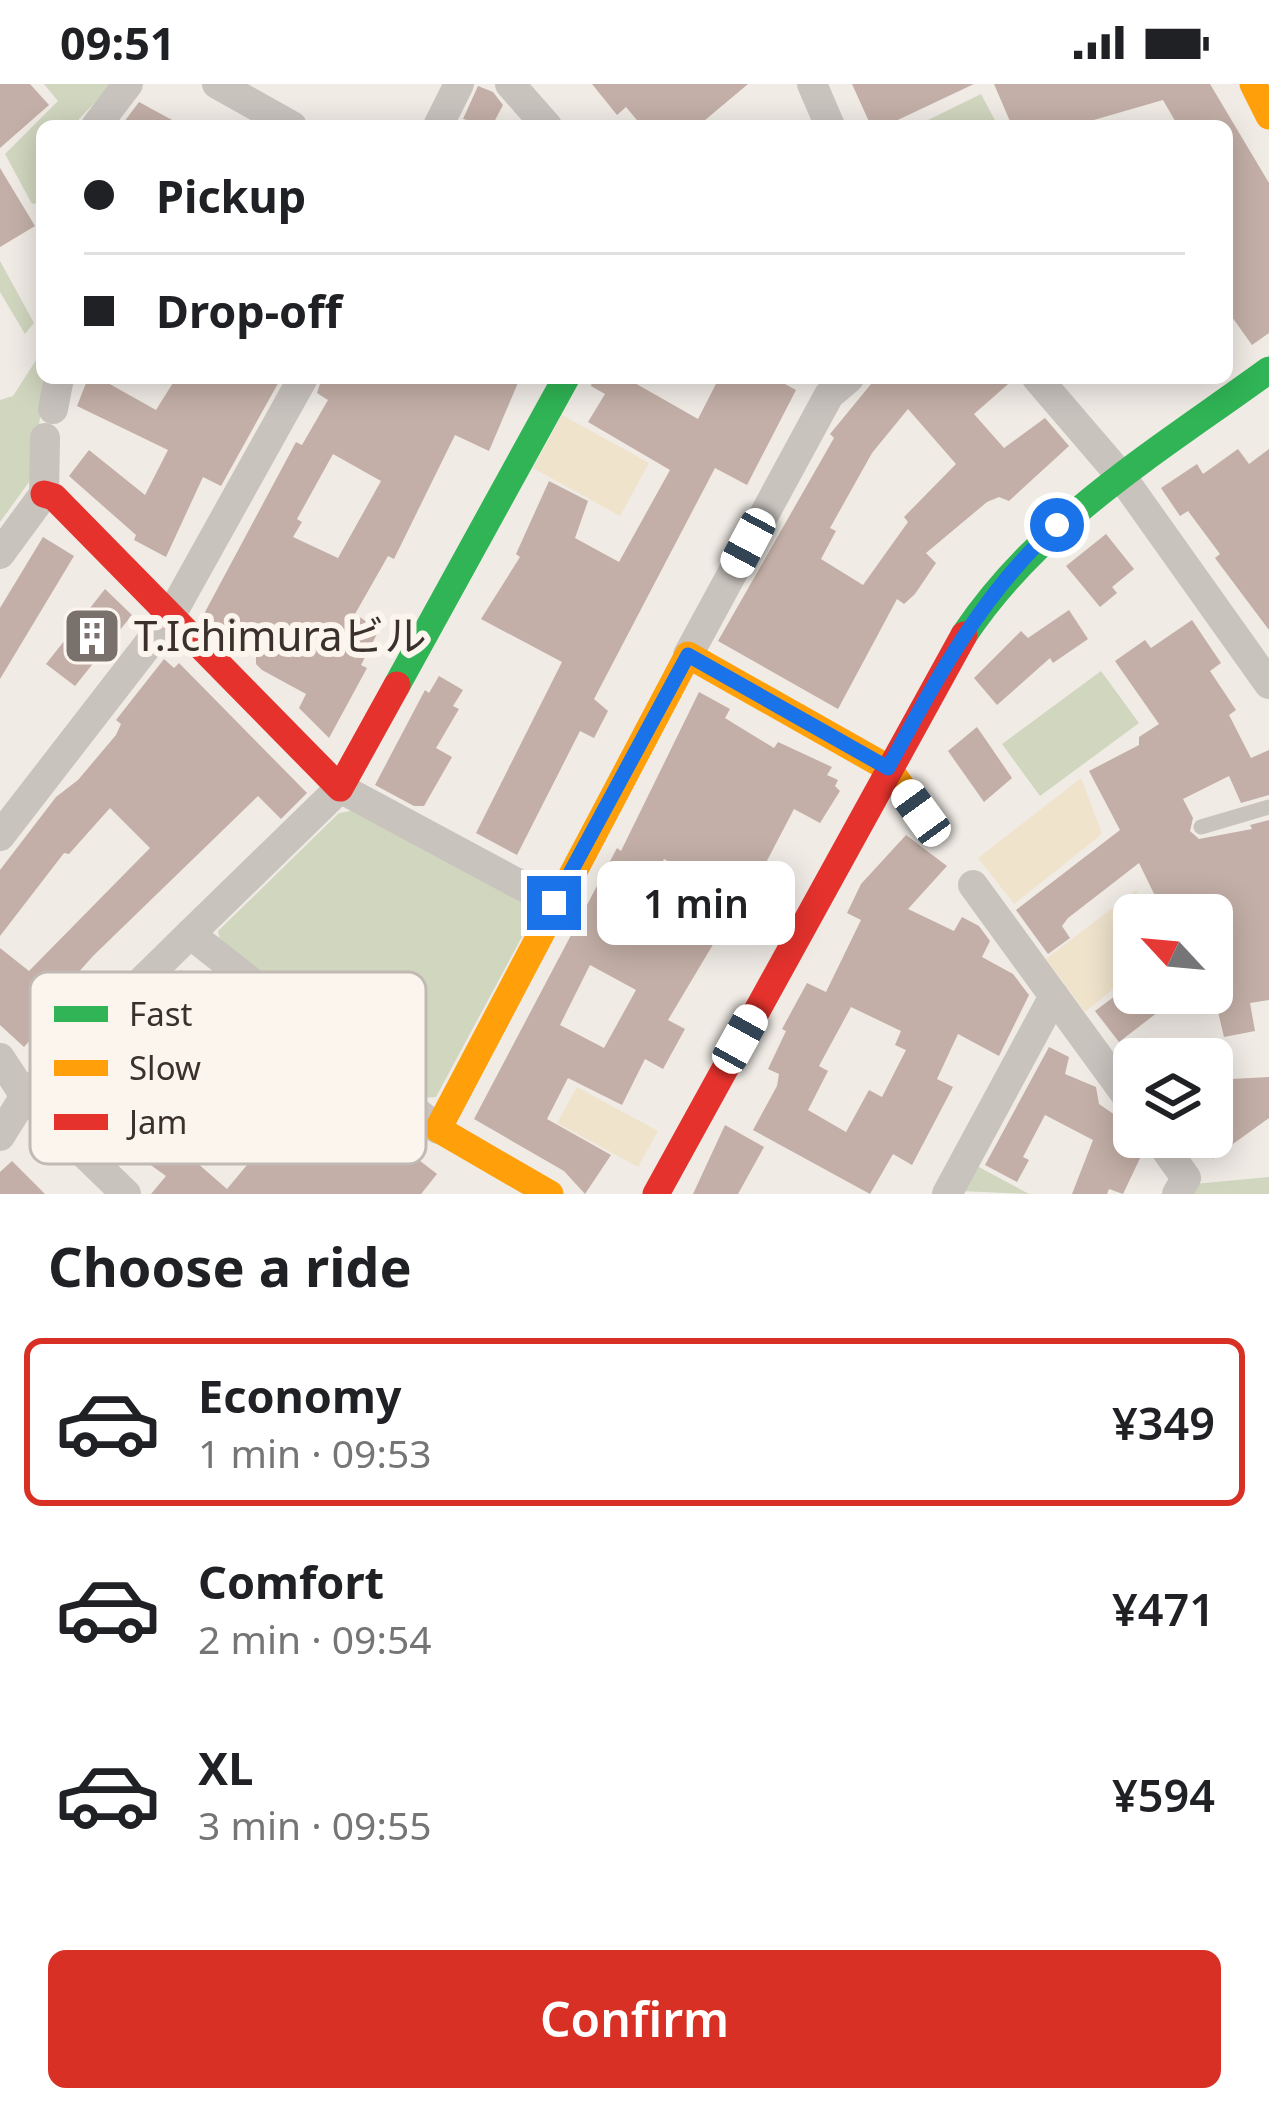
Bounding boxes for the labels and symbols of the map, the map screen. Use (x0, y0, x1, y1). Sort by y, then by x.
route start (1030, 498, 1084, 552)
car (715, 503, 781, 583)
building icon: T.Ichimuraビル (61, 605, 123, 667)
place label: T.Ichimuraビル (134, 606, 427, 663)
car (885, 773, 957, 853)
callout: 1 min (596, 861, 794, 945)
route end (527, 876, 581, 930)
north arrow (1113, 894, 1233, 1014)
legend (30, 972, 426, 1164)
text: Fast (129, 991, 192, 1036)
car (707, 999, 773, 1079)
text: Slow (129, 1045, 201, 1090)
text: Jam (126, 1099, 187, 1144)

